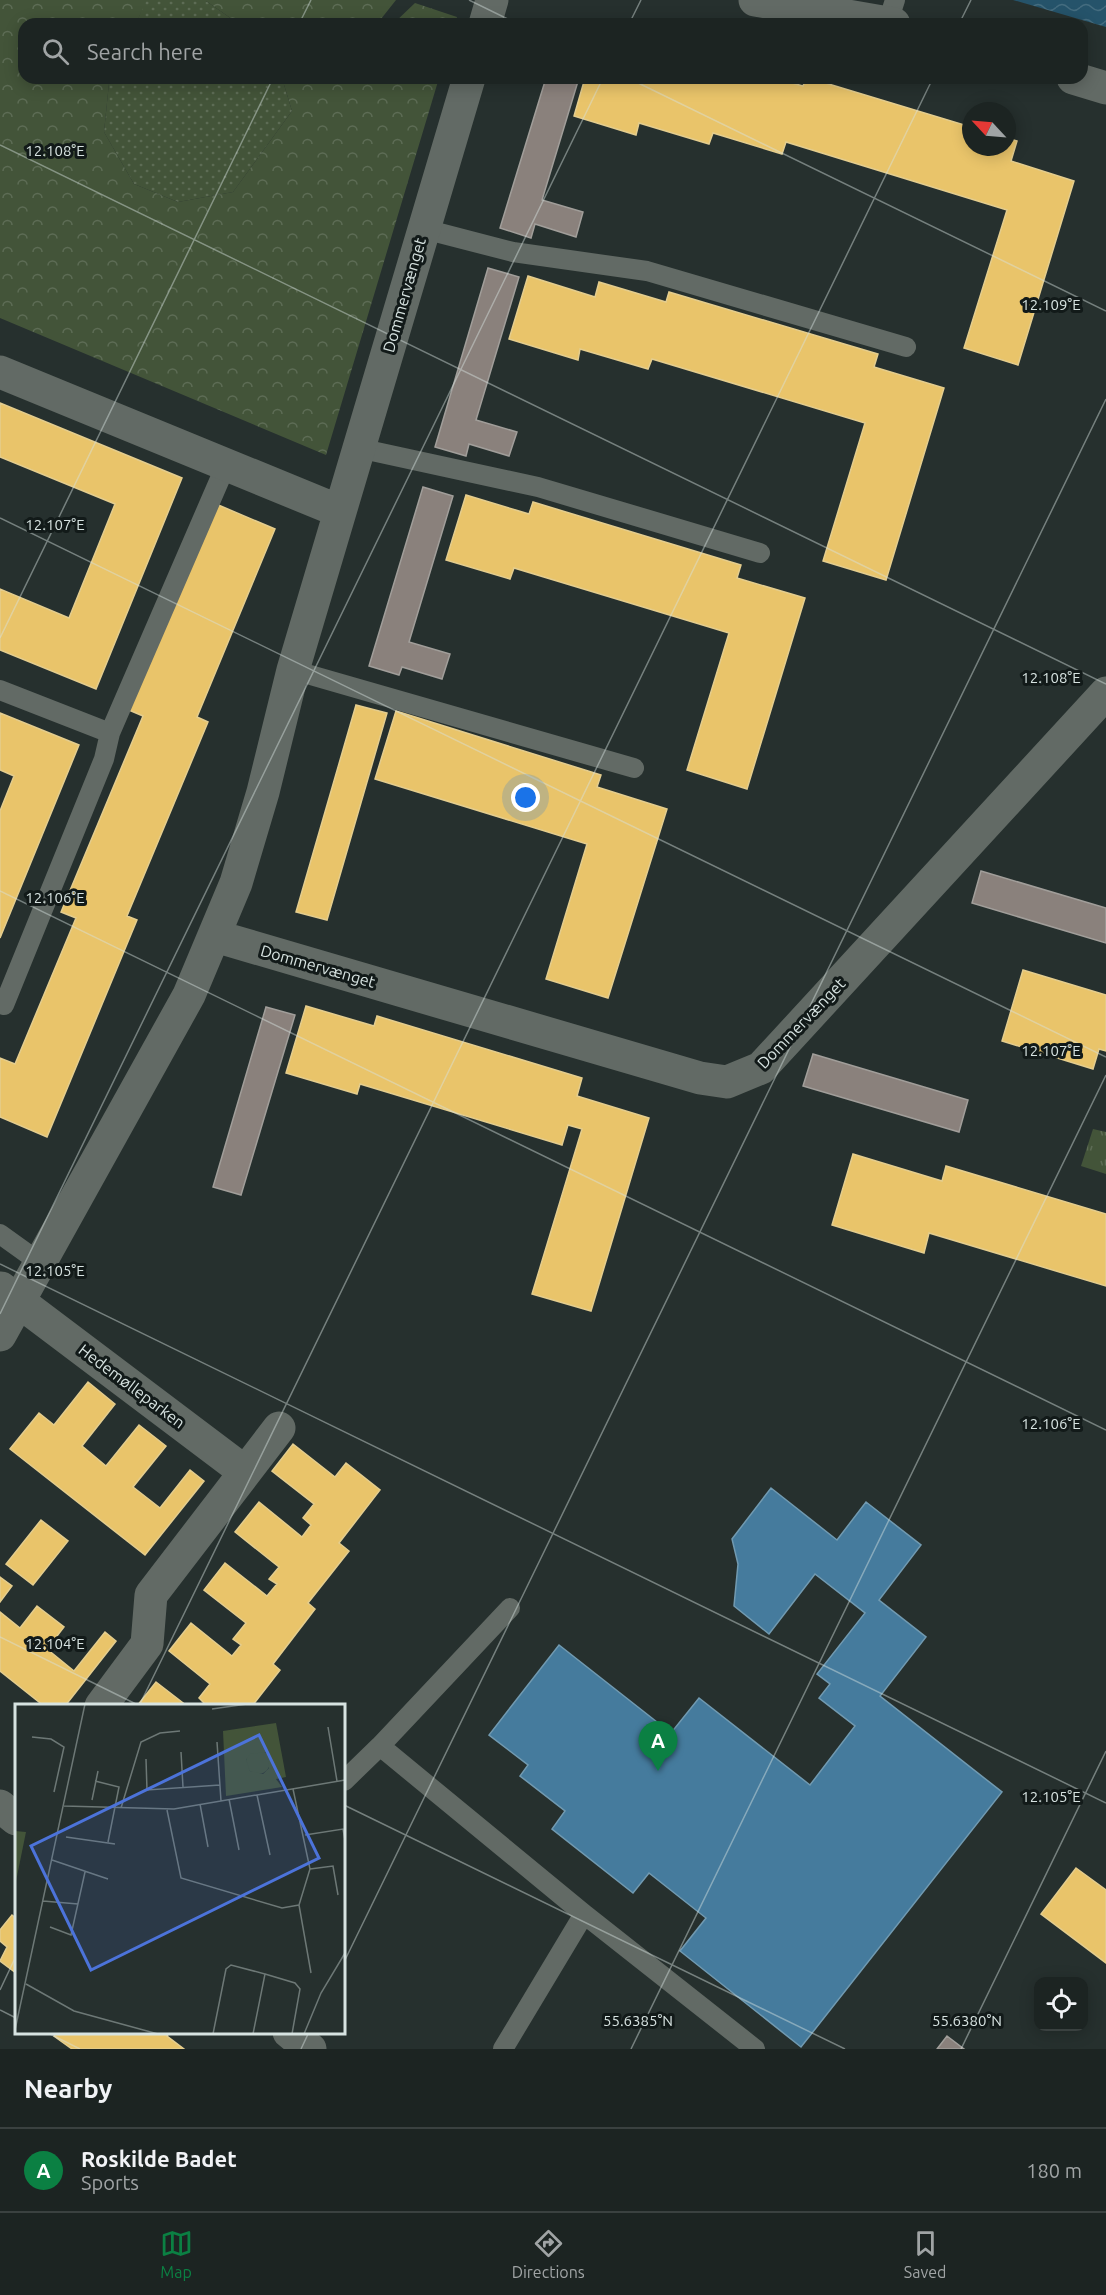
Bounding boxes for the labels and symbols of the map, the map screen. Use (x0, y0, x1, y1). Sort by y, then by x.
north arrow (962, 102, 1016, 156)
text: 12.108°E (25, 142, 85, 159)
street label: Dommervænget (379, 235, 429, 354)
text: 12.109°E (1021, 296, 1081, 313)
text: 12.107°E (25, 516, 85, 533)
text: 12.108°E (1021, 669, 1081, 686)
your location (511, 783, 540, 812)
text: 12.106°E (25, 889, 85, 906)
street label: Dommervænget (259, 941, 378, 991)
street label: Dommervænget (753, 974, 849, 1072)
text: 12.107°E (1021, 1042, 1081, 1059)
text: 12.105°E (25, 1262, 85, 1279)
street label: Hedemølleparken (75, 1340, 189, 1432)
text: 12.106°E (1021, 1415, 1081, 1432)
text: 12.104°E (25, 1635, 85, 1652)
inset map (15, 1704, 345, 2034)
pin: A (638, 1722, 678, 1771)
text: 12.105°E (1021, 1788, 1081, 1805)
text: 55.6385°N (603, 2012, 673, 2029)
text: 55.6380°N (932, 2012, 1002, 2029)

